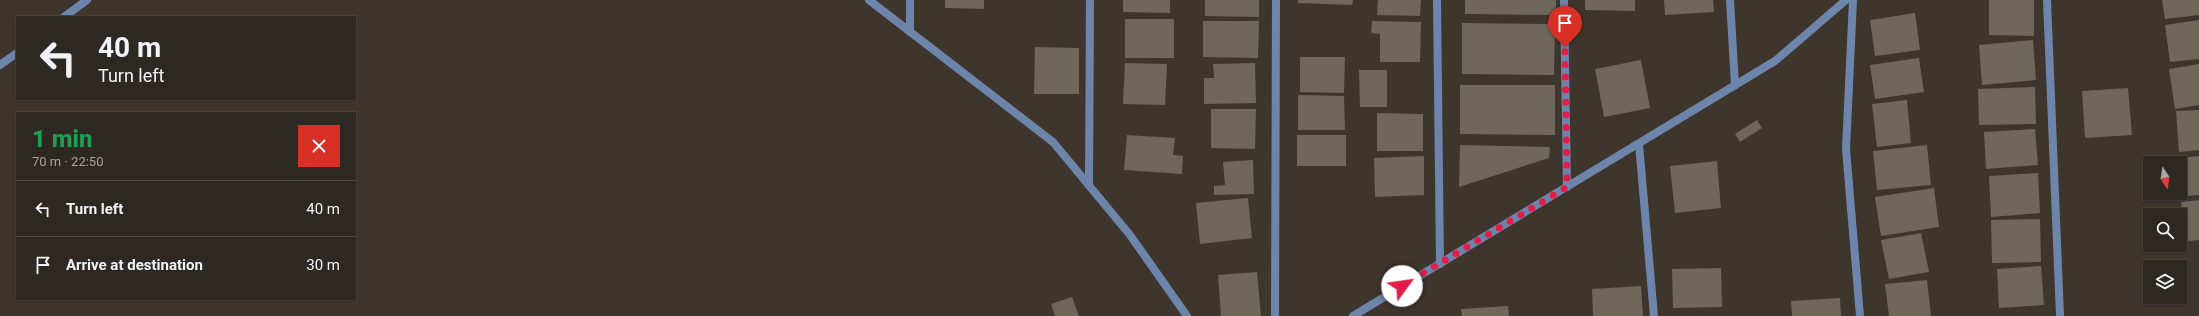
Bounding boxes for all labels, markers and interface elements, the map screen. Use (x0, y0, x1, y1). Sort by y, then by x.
pin (1548, 6, 1582, 47)
icon: arrive (1554, 12, 1576, 34)
text: 40 m (98, 31, 161, 64)
icon: left (32, 32, 84, 84)
text: Turn left (98, 65, 164, 86)
text: 1 min (32, 125, 93, 153)
button: close (298, 125, 340, 167)
text: 70 m · 22:50 (32, 154, 103, 169)
north arrow (2143, 156, 2187, 200)
map controls (2143, 156, 2187, 304)
icon: left (32, 198, 54, 220)
text: Turn left (66, 200, 123, 218)
text: 40 m (306, 200, 340, 218)
button: search (2143, 208, 2187, 252)
icon: arrive (32, 254, 54, 276)
text: Arrive at destination (66, 256, 203, 274)
text: 30 m (306, 256, 340, 274)
button: layers (2143, 260, 2187, 304)
position arrow (1381, 265, 1423, 307)

